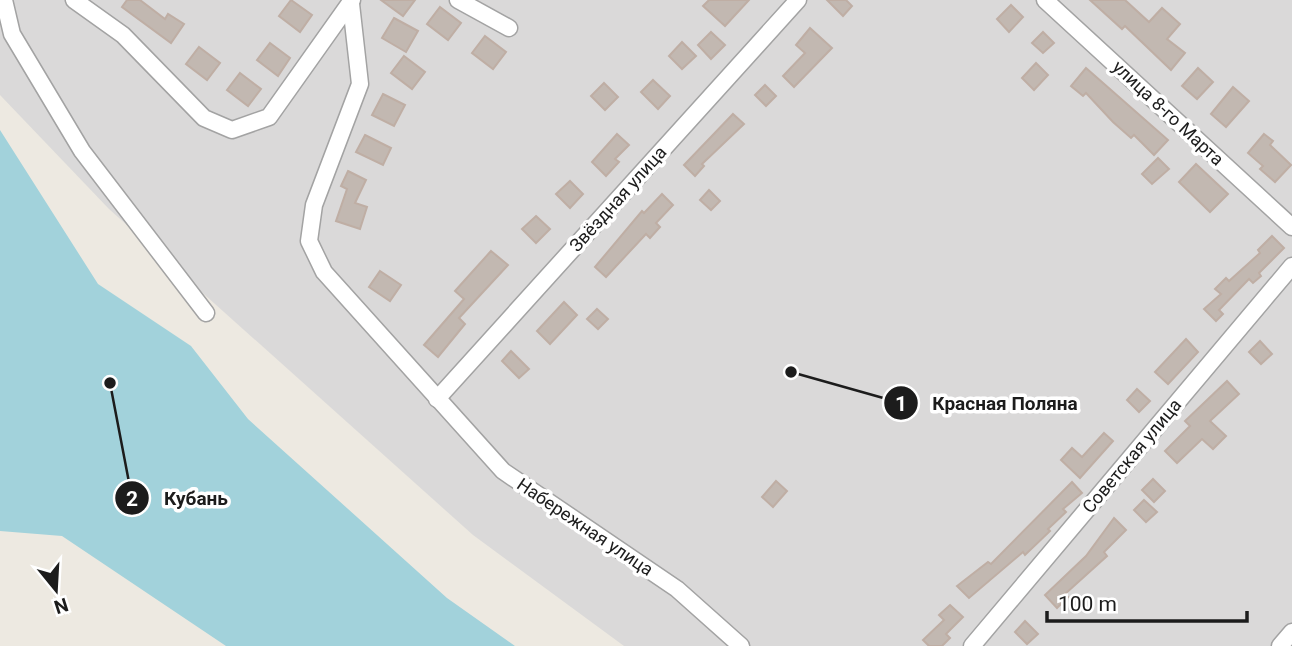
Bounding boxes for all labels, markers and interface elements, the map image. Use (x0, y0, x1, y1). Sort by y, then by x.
street label: улица 8-го Марта (1108, 56, 1228, 170)
street label: Звёздная улица (565, 142, 670, 256)
callout: Красная Поляна (883, 383, 1092, 423)
text: 1 (895, 392, 907, 416)
text: Красная Поляна (932, 392, 1078, 415)
street label: Советская улица (1078, 394, 1185, 517)
street label: Набережная улица (513, 473, 657, 580)
callout: Кубань (115, 478, 242, 518)
text: 2 (126, 487, 138, 511)
text: Кубань (164, 487, 228, 510)
north arrow (21, 555, 91, 625)
scale bar (1047, 580, 1246, 624)
text: 100 m (1058, 592, 1117, 616)
text: N (51, 593, 71, 619)

